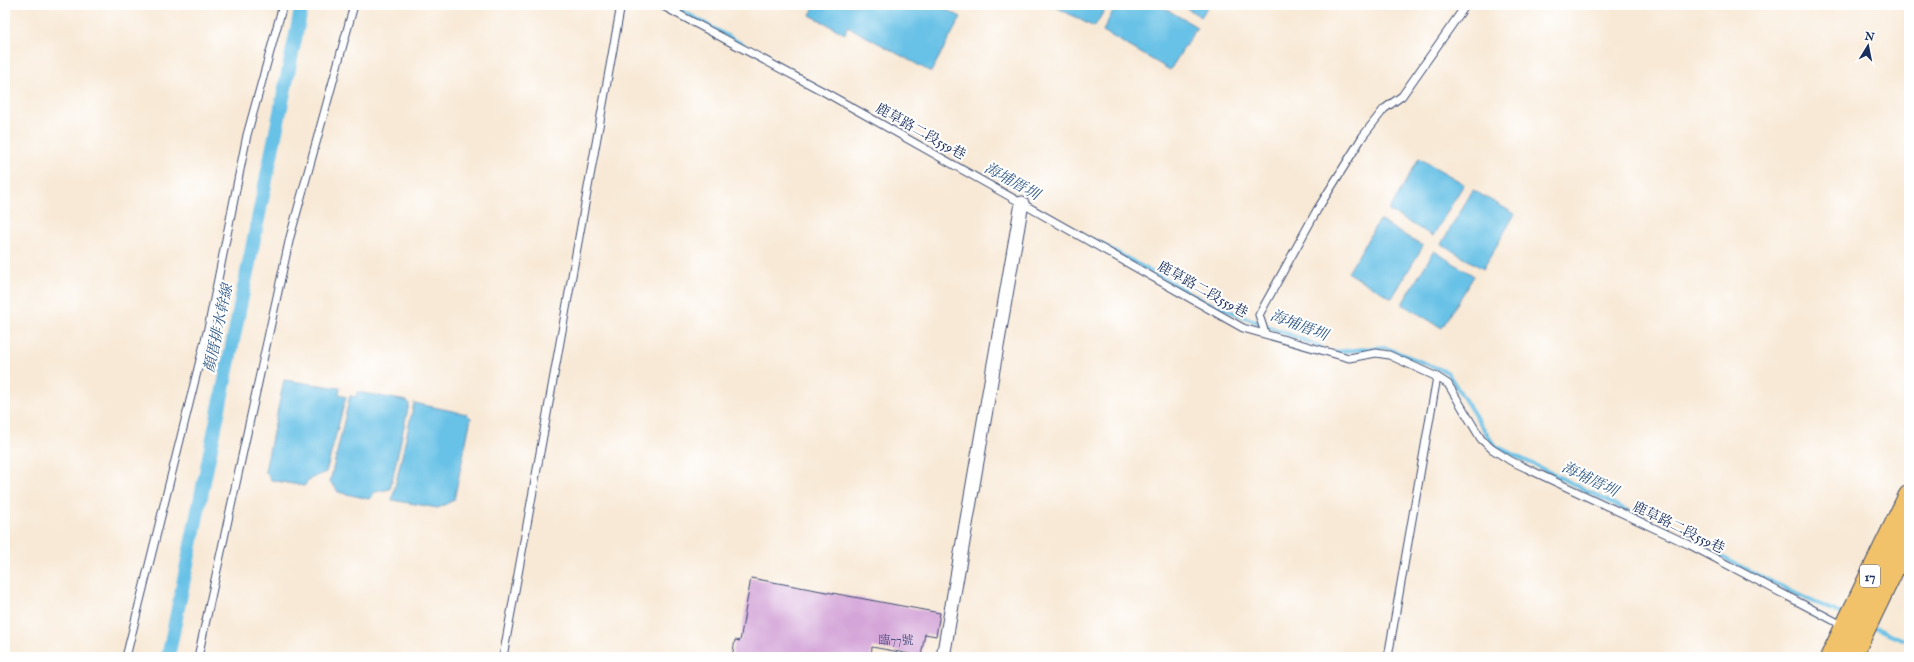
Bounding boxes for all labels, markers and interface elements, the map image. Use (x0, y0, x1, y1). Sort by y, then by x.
north arrow (1848, 26, 1888, 66)
text: N (1863, 29, 1876, 45)
street label: 鹿草路二段559巷 (872, 100, 969, 164)
water label: 海埔厝圳 (981, 159, 1045, 206)
street label: 鹿草路二段559巷 (1154, 258, 1251, 322)
water label: 顏厝排水幹線 (200, 280, 238, 374)
water label: 海埔厝圳 (1267, 306, 1333, 346)
water label: 海埔厝圳 (1559, 458, 1624, 502)
street label: 鹿草路二段559巷 (1630, 498, 1728, 558)
road number: 17 (1860, 565, 1880, 587)
house number: 臨77號 (878, 633, 914, 648)

